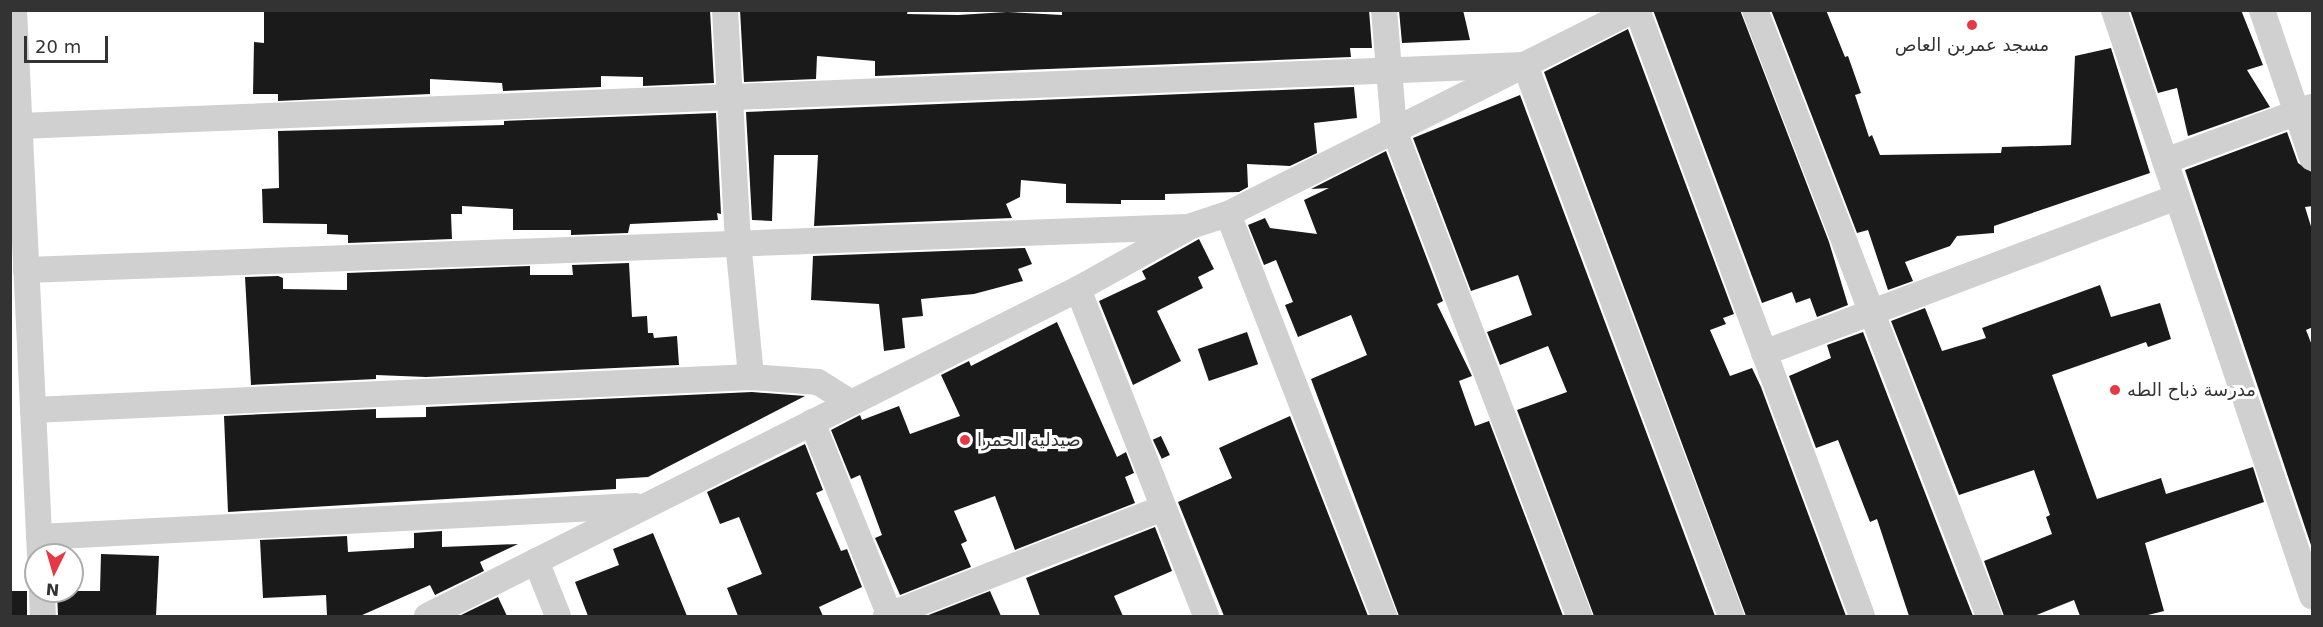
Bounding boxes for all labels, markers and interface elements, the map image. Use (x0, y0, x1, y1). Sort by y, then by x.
marker: مسجد عمربن العاص (1965, 18, 1979, 32)
scale bar (27, 24, 111, 62)
place label: مسجد عمربن العاص (1895, 34, 2049, 56)
text: 20 m (35, 36, 81, 57)
place label: مدرسة ذباح الطه (2127, 379, 2256, 401)
marker: مدرسة ذباح الطه (2108, 383, 2122, 397)
place label: صيدلية الحمرا (977, 429, 1081, 451)
marker: صيدلية الحمرا (958, 433, 972, 447)
north arrow (24, 543, 84, 603)
text: N (45, 579, 60, 599)

